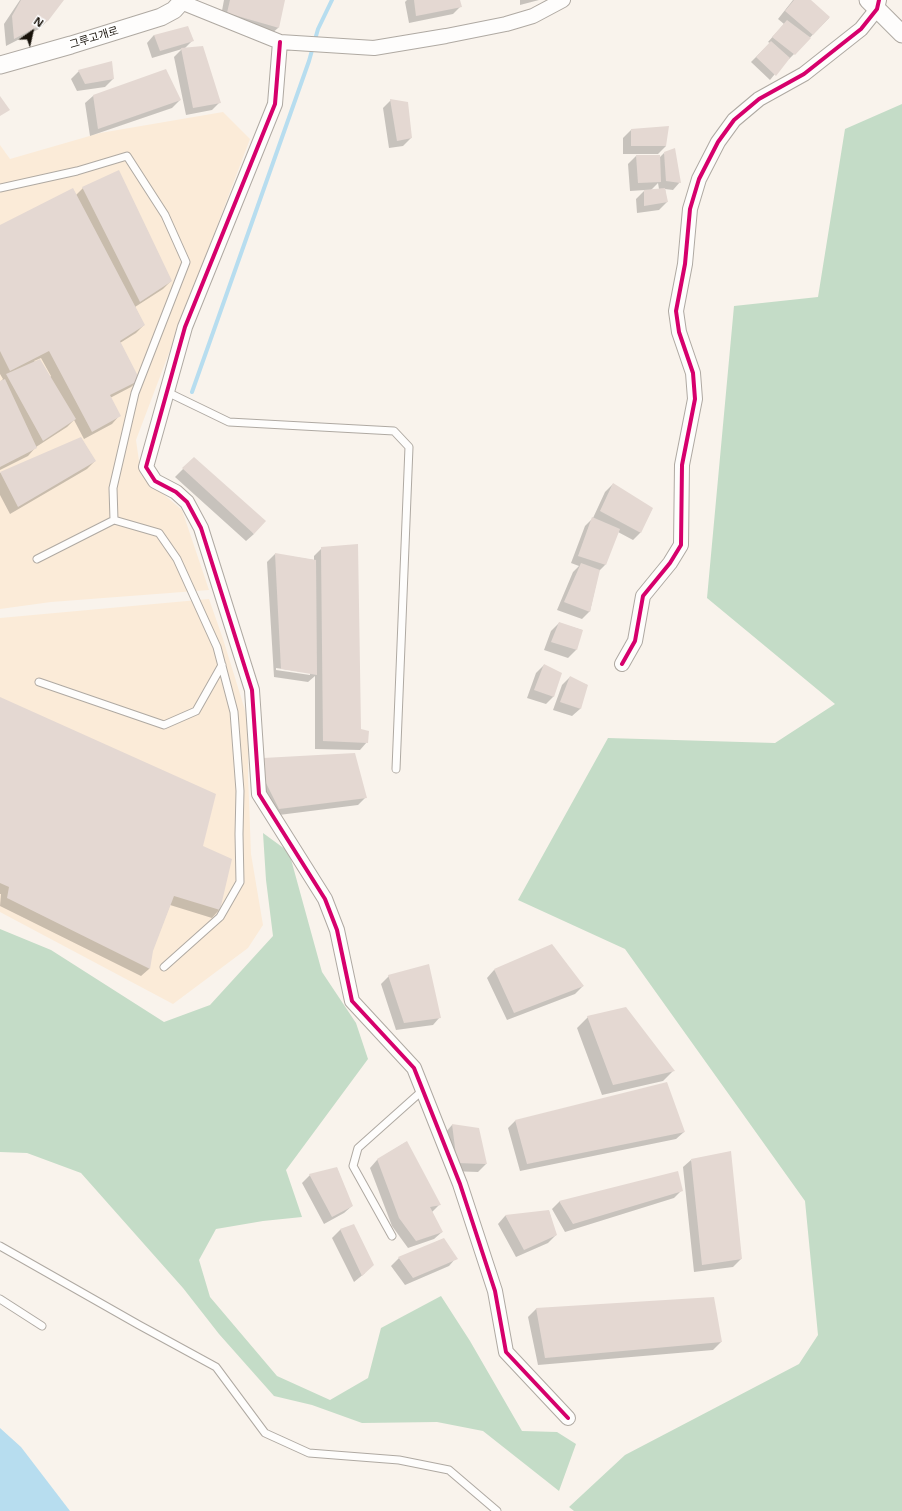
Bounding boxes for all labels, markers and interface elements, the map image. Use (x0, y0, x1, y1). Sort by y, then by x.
north arrow (12, 12, 52, 52)
text: N (31, 13, 47, 30)
street label: 그루고개로 (68, 24, 120, 52)

